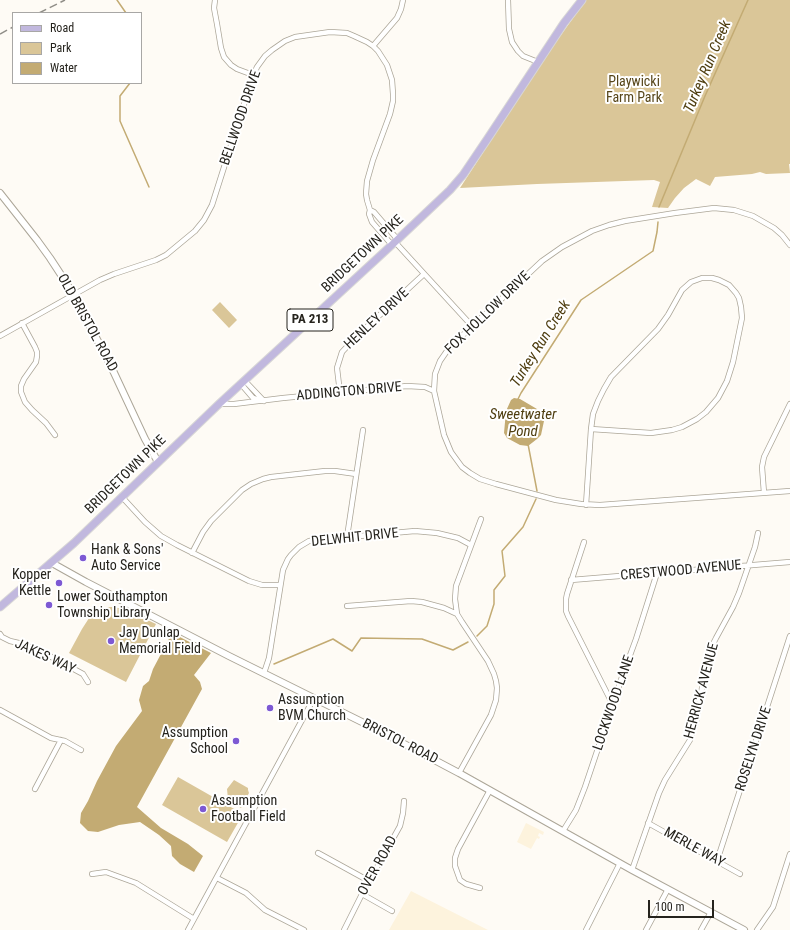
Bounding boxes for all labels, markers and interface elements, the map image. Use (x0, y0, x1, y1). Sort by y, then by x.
legend (12, 12, 142, 84)
water label: Turkey Run Creek (680, 18, 736, 116)
text: Road (50, 21, 74, 35)
text: Park (50, 41, 71, 55)
text: Water (50, 61, 78, 75)
street label: BELLWOOD DRIVE (217, 68, 265, 168)
park label: Playwicki Farm Park (606, 74, 662, 106)
street label: BRIDGETOWN PIKE (319, 212, 407, 296)
street label: FOX HOLLOW DRIVE (442, 268, 534, 358)
street label: OLD BRISTOL ROAD (53, 271, 121, 375)
street label: HENLEY DRIVE (341, 285, 413, 353)
water label: Turkey Run Creek (507, 297, 575, 391)
road number: PA 213 (287, 309, 333, 331)
street label: ADDINGTON DRIVE (296, 379, 402, 405)
water label: Sweetwater Pond (490, 406, 556, 441)
street label: BRIDGETOWN PIKE (82, 432, 170, 518)
street label: DELWHIT DRIVE (311, 525, 399, 551)
place label: Hank & Sons' Auto Service (91, 542, 163, 574)
marker: Hank & Sons' Auto Service (78, 553, 88, 563)
street label: CRESTWOOD AVENUE (620, 557, 742, 585)
place label: Kopper Kettle (12, 567, 51, 600)
marker: Kopper Kettle (54, 578, 64, 588)
place label: Lower Southampton Township Library (57, 589, 168, 622)
marker: Lower Southampton Township Library (44, 600, 54, 610)
place label: Jay Dunlap Memorial Field (119, 625, 201, 658)
street label: JAKES WAY (12, 636, 78, 678)
marker: Jay Dunlap Memorial Field (106, 636, 116, 646)
street label: HERRICK AVENUE (681, 641, 723, 741)
street label: LOCKWOOD LANE (590, 653, 638, 753)
place label: Assumption BVM Church (278, 692, 346, 724)
marker: Assumption BVM Church (265, 703, 275, 713)
street label: ROSELYN DRIVE (732, 705, 776, 793)
street label: BRISTOL ROAD (359, 716, 441, 768)
place label: Assumption School (162, 725, 228, 758)
marker: Assumption School (231, 736, 241, 746)
place label: Assumption Football Field (211, 793, 286, 826)
marker: Assumption Football Field (198, 804, 208, 814)
street label: MERLE WAY (661, 824, 727, 872)
street label: OVER ROAD (355, 833, 401, 899)
scale bar (650, 892, 716, 918)
text: 100 m (655, 900, 685, 914)

